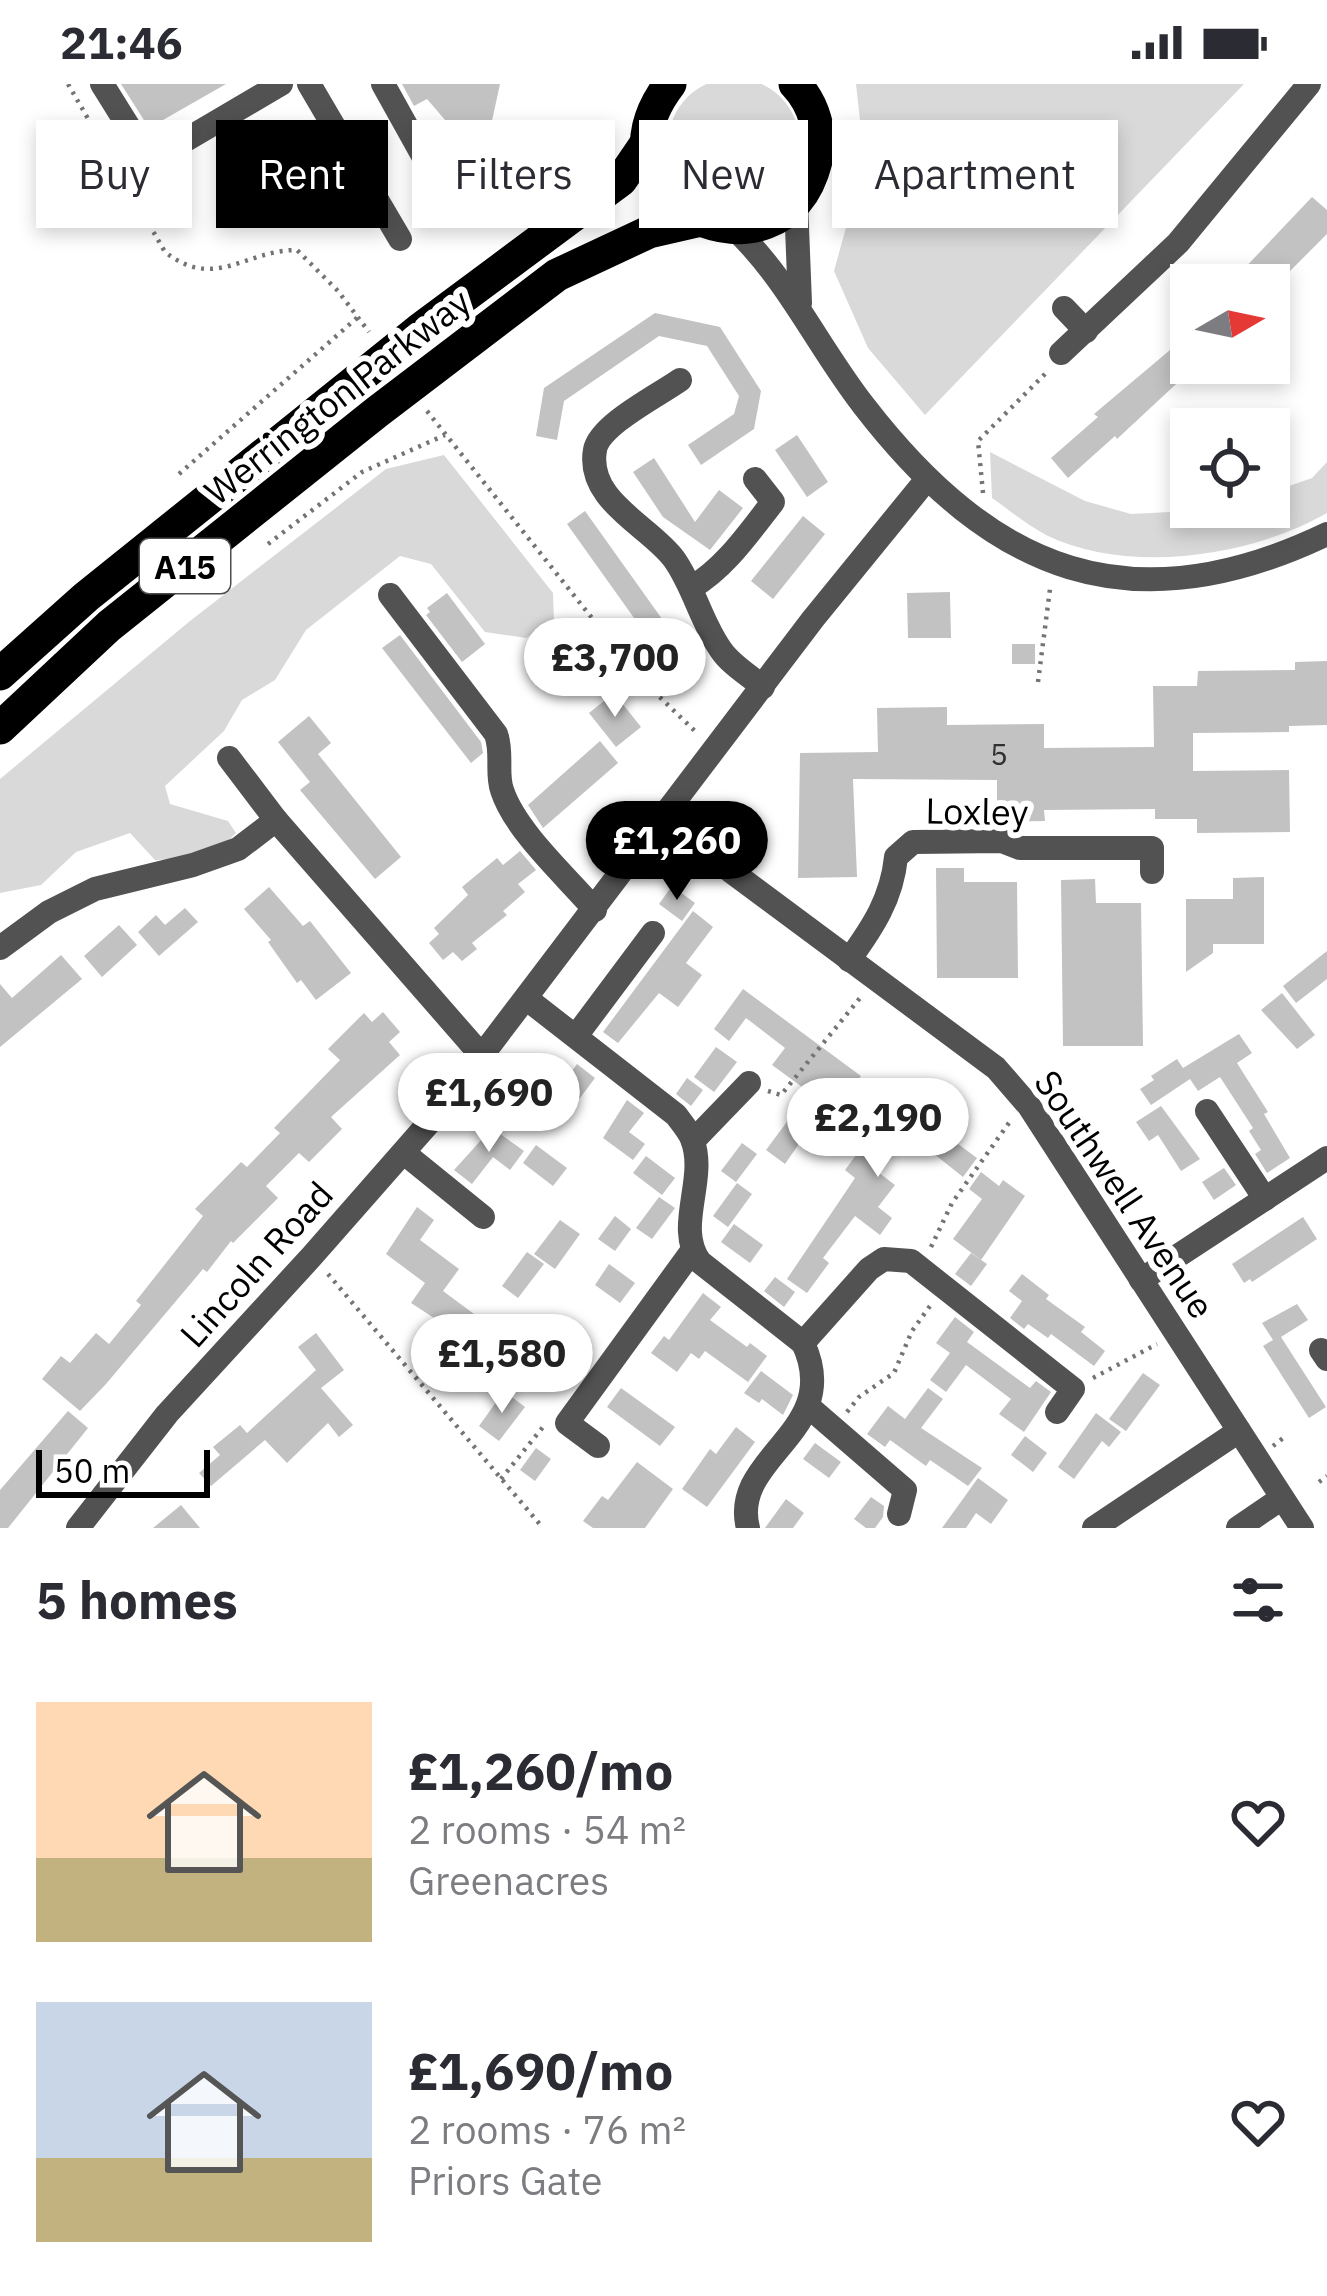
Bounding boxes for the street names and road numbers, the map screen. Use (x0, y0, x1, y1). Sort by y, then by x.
street label: Werrington Parkway (194, 277, 480, 515)
road number: A15 (140, 539, 230, 593)
street label: Loxley (925, 787, 1029, 835)
street label: Southwell Avenue (1025, 1061, 1225, 1327)
street label: Lincoln Road (169, 1171, 343, 1357)

